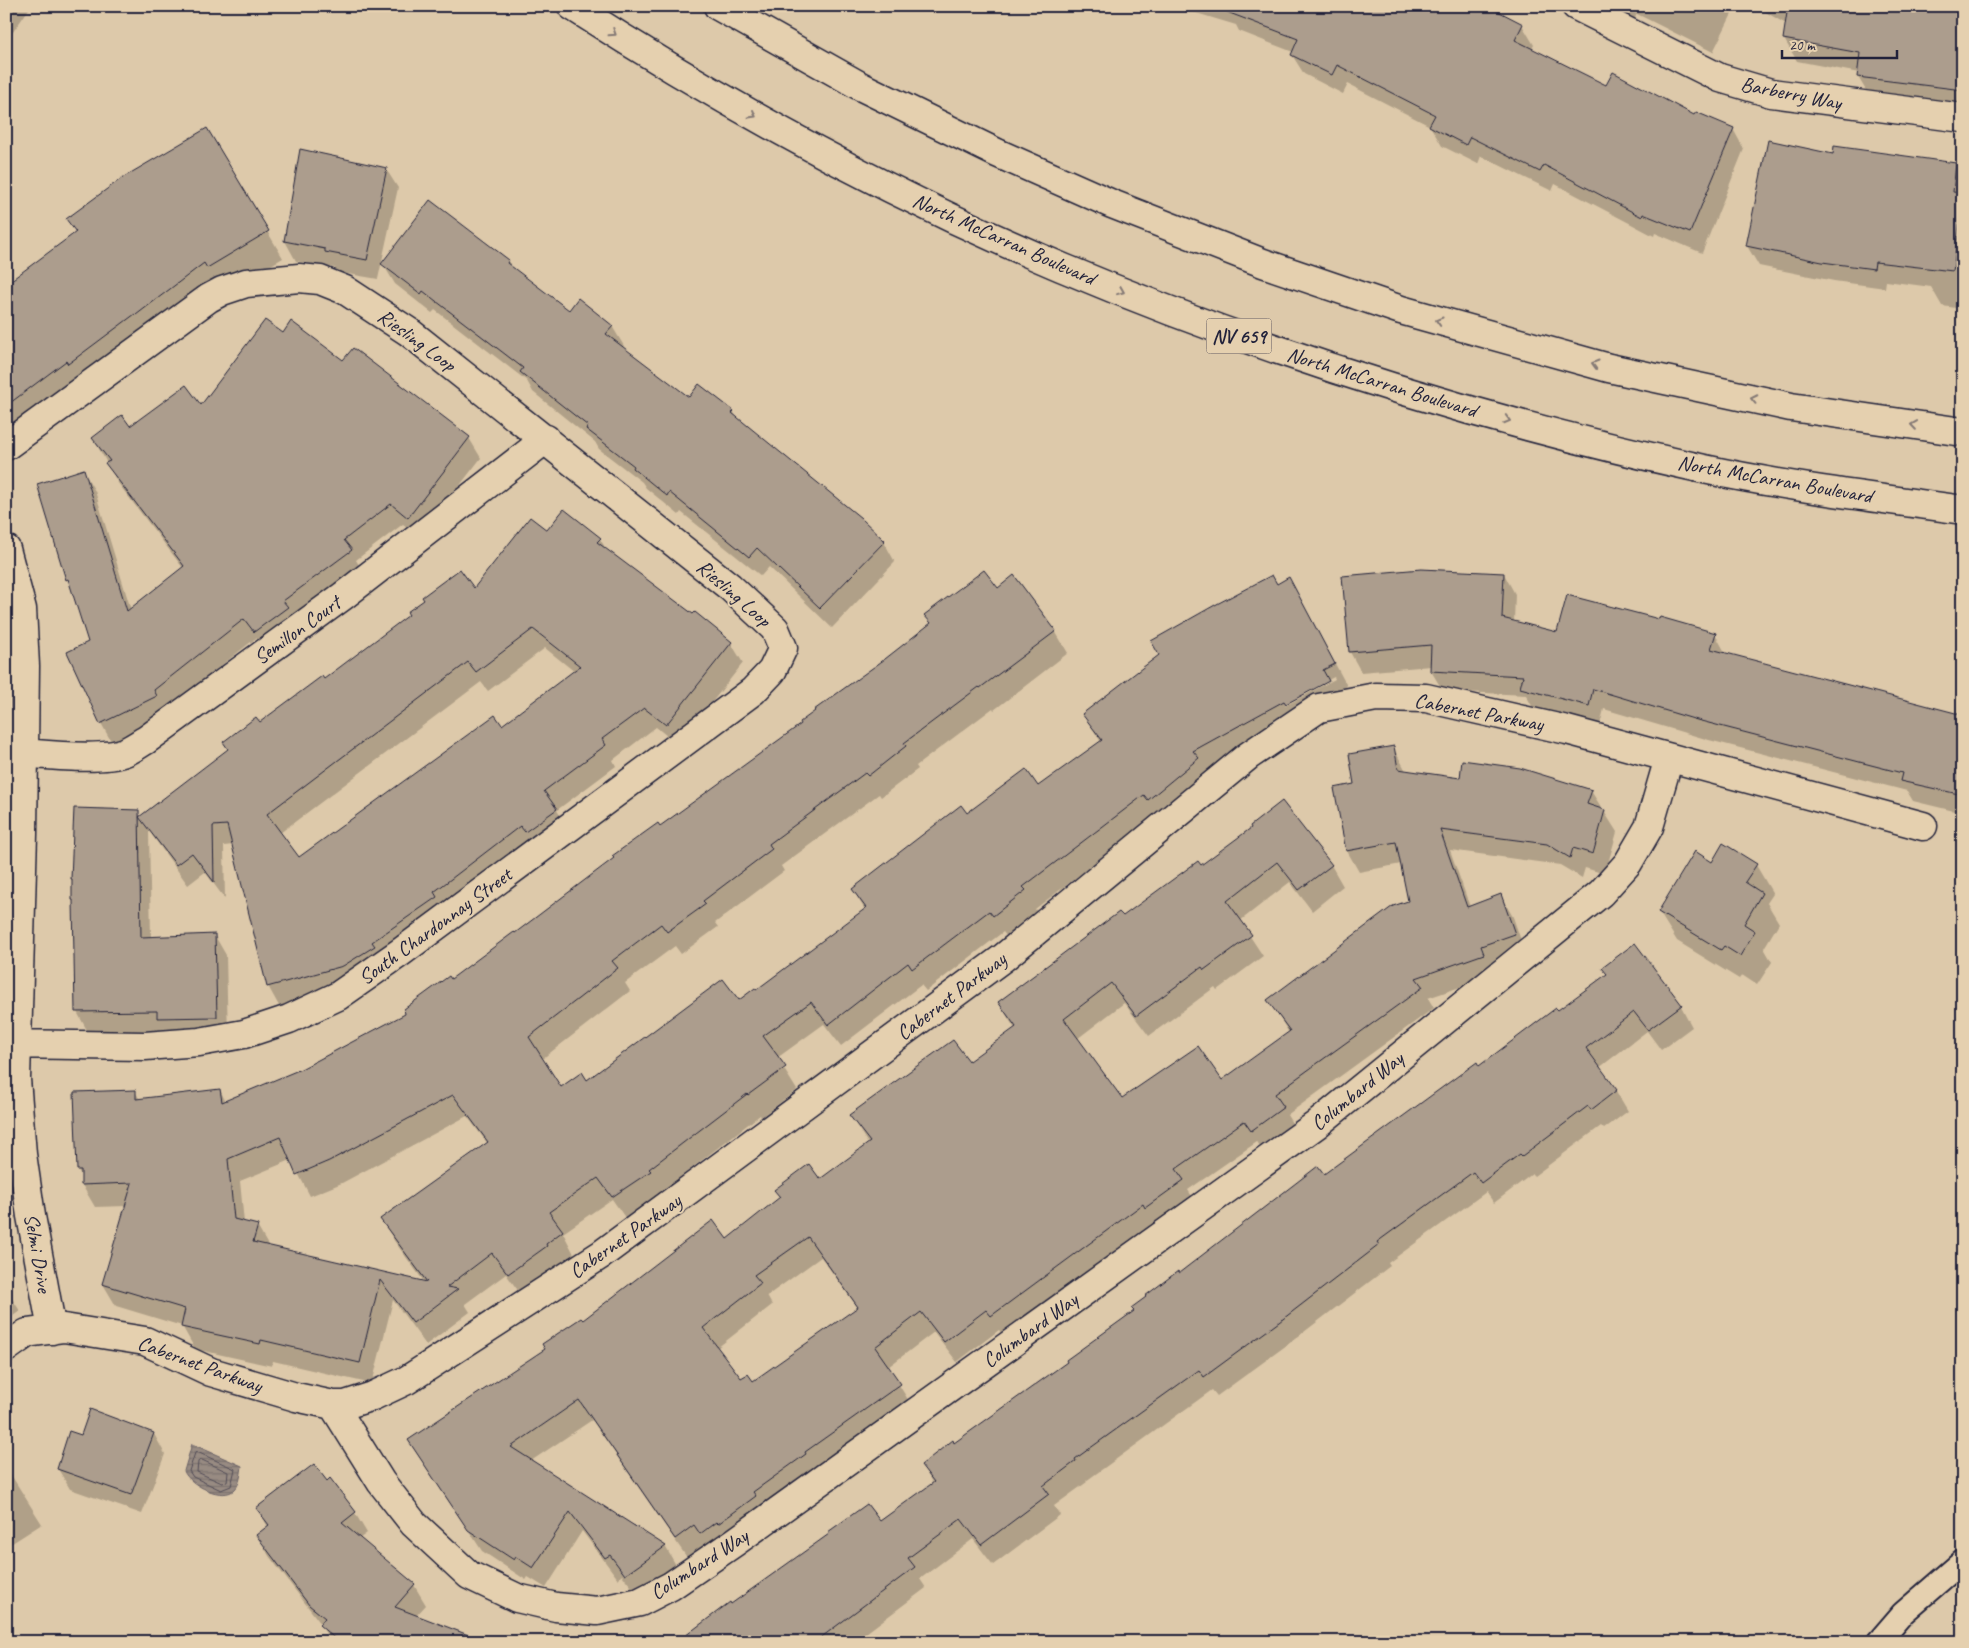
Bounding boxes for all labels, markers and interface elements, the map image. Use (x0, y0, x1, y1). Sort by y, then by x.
one-way arrow (608, 26, 617, 36)
scale bar (1782, 28, 1896, 60)
text: 20 m (1789, 36, 1816, 55)
street label: Barberry Way (1739, 71, 1845, 116)
one-way arrow (748, 108, 757, 118)
street label: North McCarran Boulevard (909, 187, 1103, 292)
one-way arrow (1116, 284, 1125, 295)
street label: Riesling Loop (373, 303, 462, 378)
one-way arrow (1435, 316, 1443, 326)
road number: NV 659 (1206, 318, 1272, 354)
street label: North McCarran Boulevard (1284, 341, 1484, 424)
one-way arrow (1591, 359, 1600, 370)
one-way arrow (1750, 394, 1759, 405)
one-way arrow (1502, 415, 1510, 425)
one-way arrow (1910, 420, 1918, 431)
street label: North McCarran Boulevard (1676, 449, 1878, 510)
street label: Riesling Loop (691, 554, 777, 633)
street label: Semillon Court (249, 588, 348, 670)
street label: Cabernet Parkway (1412, 687, 1547, 738)
street label: South Chardonnay Street (353, 860, 518, 990)
street label: Cabernet Parkway (891, 945, 1012, 1046)
street label: Columbard Way (1305, 1045, 1410, 1136)
street label: Cabernet Parkway (564, 1187, 687, 1284)
street label: Selmi Drive (18, 1212, 58, 1297)
street label: Columbard Way (977, 1286, 1084, 1373)
street label: Cabernet Parkway (134, 1329, 268, 1399)
street label: Columbard Way (645, 1522, 754, 1605)

